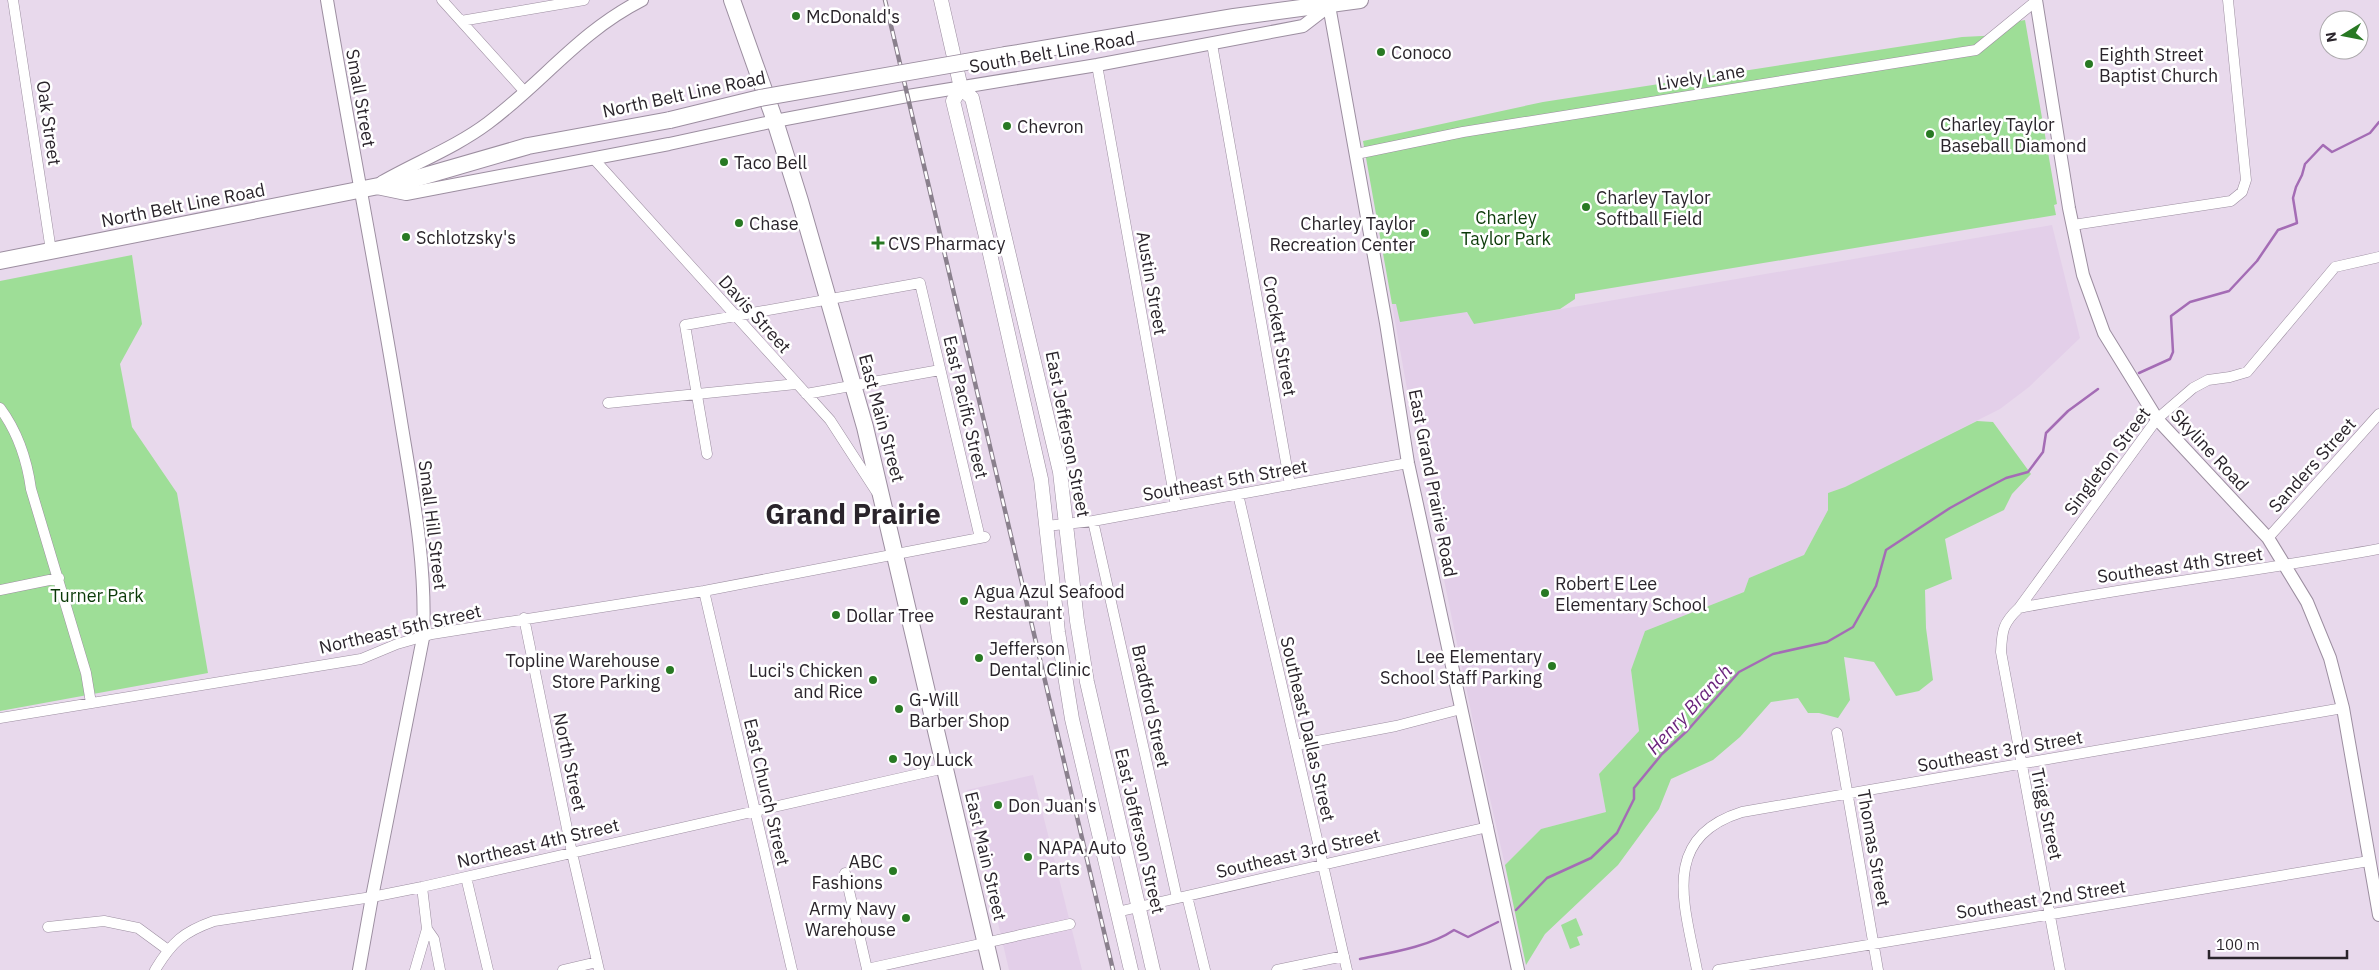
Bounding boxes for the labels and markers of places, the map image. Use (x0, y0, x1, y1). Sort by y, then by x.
place label: McDonald's (806, 5, 900, 28)
marker: McDonald's (790, 10, 802, 22)
place label: Conoco (1391, 41, 1452, 64)
place label: Eighth Street Baptist Church (2099, 43, 2218, 87)
marker: Conoco (1375, 46, 1387, 58)
marker: Eighth Street Baptist Church (2083, 58, 2095, 70)
place label: Charley Taylor Baseball Diamond (1940, 113, 2087, 157)
place label: Chevron (1017, 115, 1084, 138)
marker: Chevron (1001, 120, 1013, 132)
marker: Charley Taylor Baseball Diamond (1924, 128, 1936, 140)
place label: Taco Bell (734, 151, 807, 174)
marker: Taco Bell (718, 156, 730, 168)
place label: Charley Taylor Softball Field (1596, 186, 1711, 230)
marker: Charley Taylor Softball Field (1580, 201, 1592, 213)
place label: Chase (749, 212, 799, 235)
place label: Charley Taylor Recreation Center (1269, 212, 1415, 256)
marker: Chase (733, 217, 745, 229)
place label: Schlotzsky's (416, 226, 516, 249)
marker: Charley Taylor Recreation Center (1419, 227, 1431, 239)
marker: Schlotzsky's (400, 231, 412, 243)
place label: CVS Pharmacy (888, 232, 1005, 255)
marker: CVS Pharmacy (872, 237, 884, 249)
place label: Robert E Lee Elementary School (1555, 572, 1707, 616)
place label: Agua Azul Seafood Restaurant (974, 580, 1125, 624)
marker: Robert E Lee Elementary School (1539, 587, 1551, 599)
marker: Agua Azul Seafood Restaurant (958, 595, 970, 607)
place label: Dollar Tree (846, 604, 934, 627)
marker: Dollar Tree (830, 609, 842, 621)
place label: Jefferson Dental Clinic (989, 637, 1091, 681)
place label: Lee Elementary School Staff Parking (1380, 645, 1542, 689)
place label: Topline Warehouse Store Parking (506, 649, 660, 693)
marker: Jefferson Dental Clinic (973, 652, 985, 664)
place label: Luci's Chicken and Rice (749, 659, 863, 703)
marker: Lee Elementary School Staff Parking (1546, 660, 1558, 672)
marker: Topline Warehouse Store Parking (664, 664, 676, 676)
marker: Luci's Chicken and Rice (867, 674, 879, 686)
place label: G-Will Barber Shop (909, 688, 1009, 732)
marker: G-Will Barber Shop (893, 703, 905, 715)
place label: Joy Luck (903, 748, 974, 771)
marker: Joy Luck (887, 753, 899, 765)
place label: Don Juan's (1008, 794, 1097, 817)
marker: Don Juan's (992, 799, 1004, 811)
place label: NAPA Auto Parts (1038, 836, 1126, 880)
place label: ABC Fashions (811, 850, 883, 894)
marker: NAPA Auto Parts (1022, 851, 1034, 863)
marker: ABC Fashions (887, 865, 899, 877)
place label: Army Navy Warehouse (805, 897, 896, 941)
marker: Army Navy Warehouse (900, 912, 912, 924)

